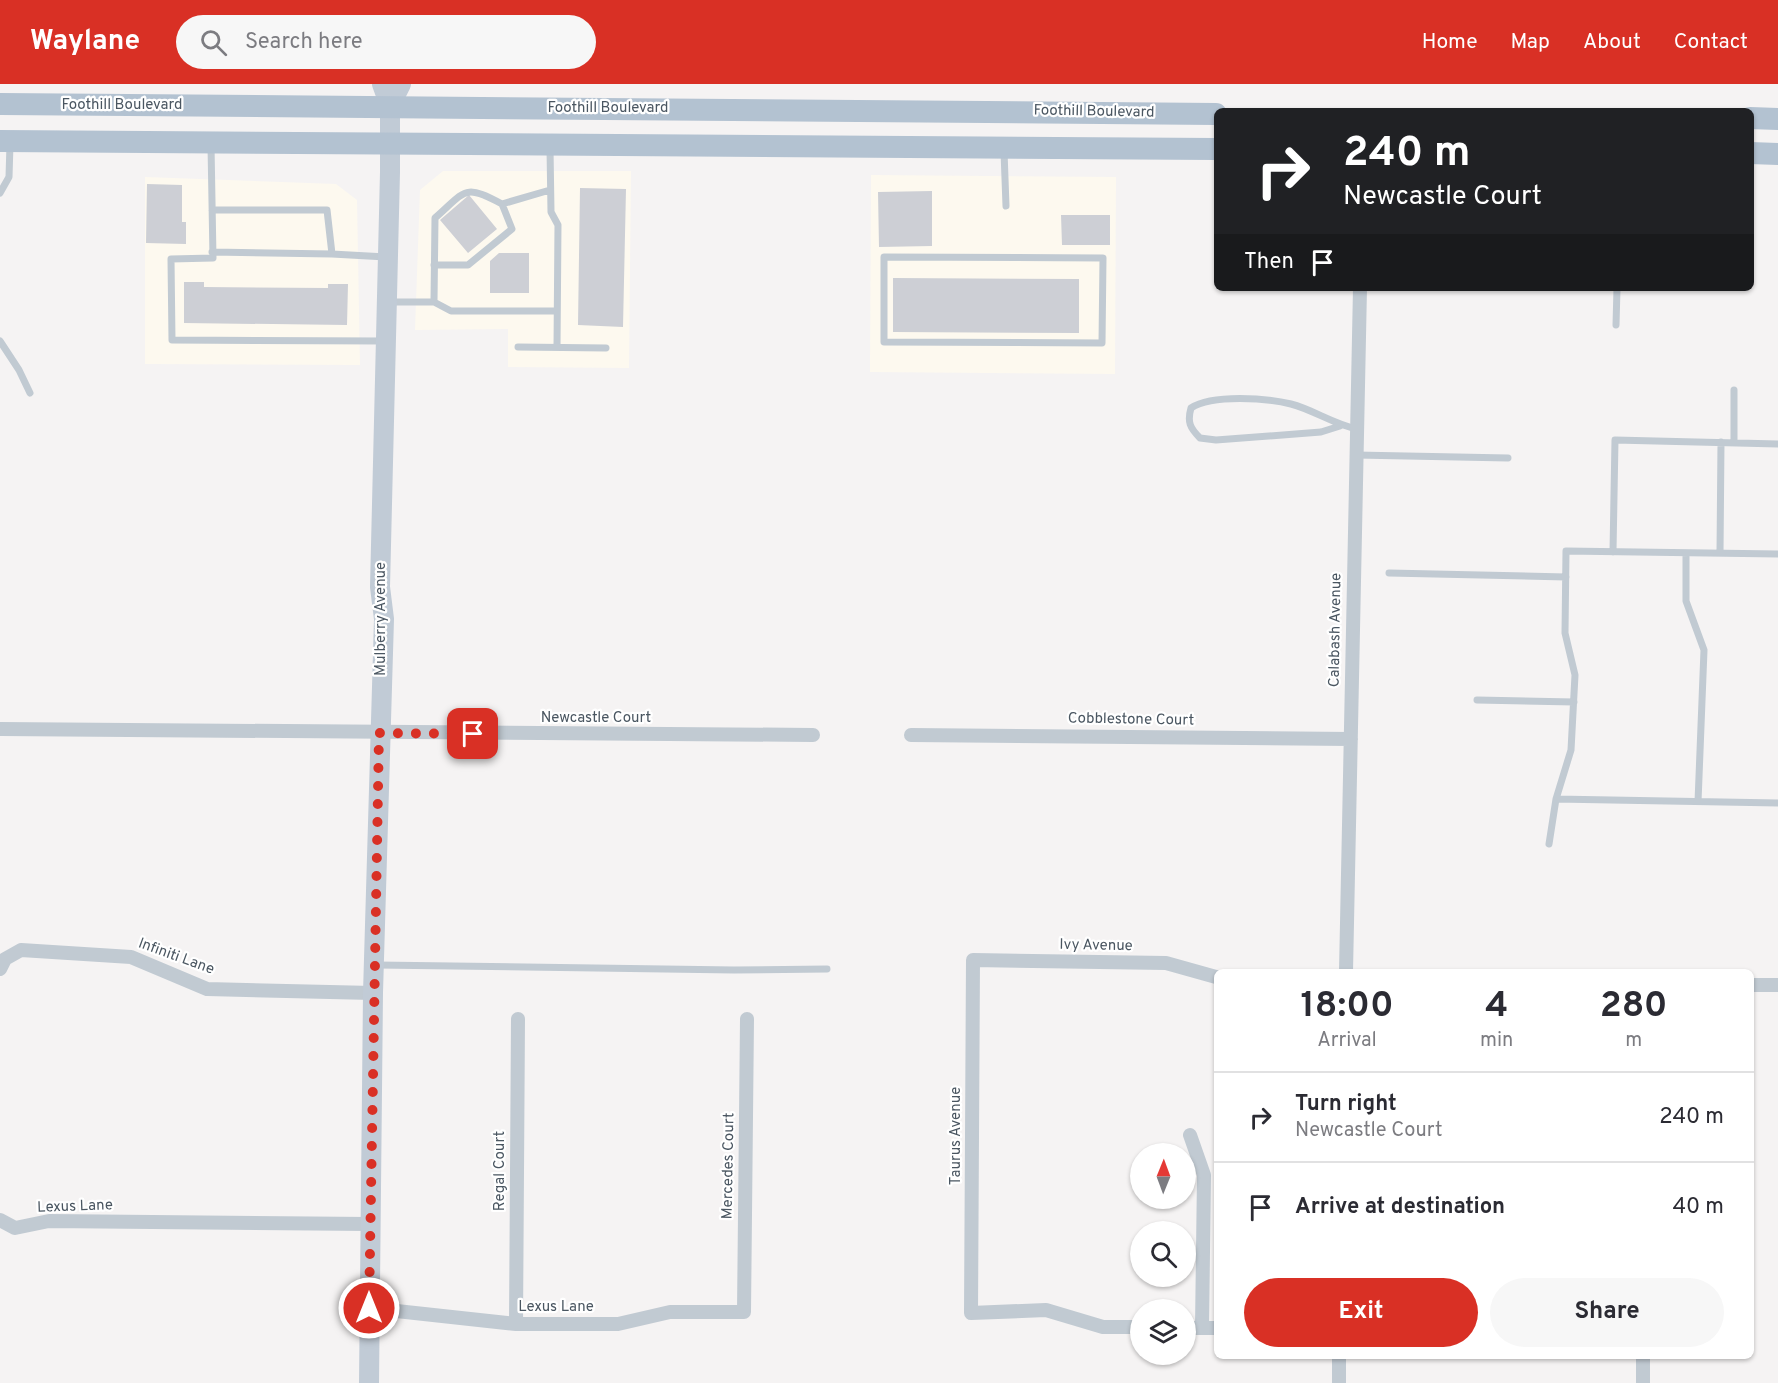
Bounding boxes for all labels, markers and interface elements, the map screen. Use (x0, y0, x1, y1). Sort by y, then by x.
search box (176, 15, 596, 69)
text: Waylane (30, 24, 140, 60)
icon: search (197, 26, 230, 59)
text: Search here (245, 29, 363, 56)
text: Home (1422, 29, 1478, 56)
text: Map (1511, 29, 1550, 56)
text: About (1583, 29, 1641, 56)
text: Contact (1674, 29, 1748, 56)
street label: Foothill Boulevard (62, 96, 182, 115)
street label: Foothill Boulevard (548, 99, 668, 118)
street label: Foothill Boulevard (1033, 101, 1155, 123)
text: 240 m (1343, 128, 1471, 181)
icon: right (1244, 132, 1322, 210)
text: Newcastle Court (1343, 180, 1542, 214)
icon: arrive (1306, 246, 1339, 279)
text: Then (1244, 249, 1294, 276)
street label: Mulberry Avenue (372, 562, 391, 676)
street label: Calabash Avenue (1326, 573, 1346, 687)
pin (447, 708, 498, 759)
street label: Newcastle Court (541, 709, 651, 728)
street label: Cobblestone Court (1068, 709, 1194, 731)
icon: arrive (456, 717, 489, 750)
street label: Infiniti Lane (135, 934, 217, 980)
street label: Ivy Avenue (1059, 936, 1133, 956)
text: 18:00 (1300, 984, 1394, 1030)
text: 4 (1485, 984, 1508, 1030)
text: 280 (1600, 984, 1668, 1030)
text: Arrival (1317, 1028, 1377, 1054)
text: min (1480, 1028, 1513, 1054)
text: m (1625, 1028, 1642, 1054)
street label: Taurus Avenue (947, 1087, 966, 1185)
text: Turn right (1295, 1091, 1397, 1118)
icon: right (1244, 1101, 1277, 1134)
text: 240 m (1659, 1104, 1724, 1131)
street label: Mercedes Court (719, 1112, 739, 1220)
text: Newcastle Court (1295, 1118, 1442, 1144)
street label: Regal Court (491, 1131, 510, 1211)
north arrow (1130, 1143, 1196, 1209)
map controls (1130, 1143, 1196, 1365)
icon: arrive (1244, 1191, 1277, 1224)
text: Arrive at destination (1295, 1194, 1505, 1221)
text: 40 m (1672, 1194, 1724, 1221)
street label: Lexus Lane (37, 1196, 113, 1218)
button: search (1130, 1221, 1196, 1287)
position arrow (337, 1276, 401, 1340)
button: Exit (1244, 1278, 1478, 1347)
button: Share (1490, 1278, 1724, 1347)
street label: Lexus Lane (518, 1298, 594, 1317)
button: layers (1130, 1299, 1196, 1365)

